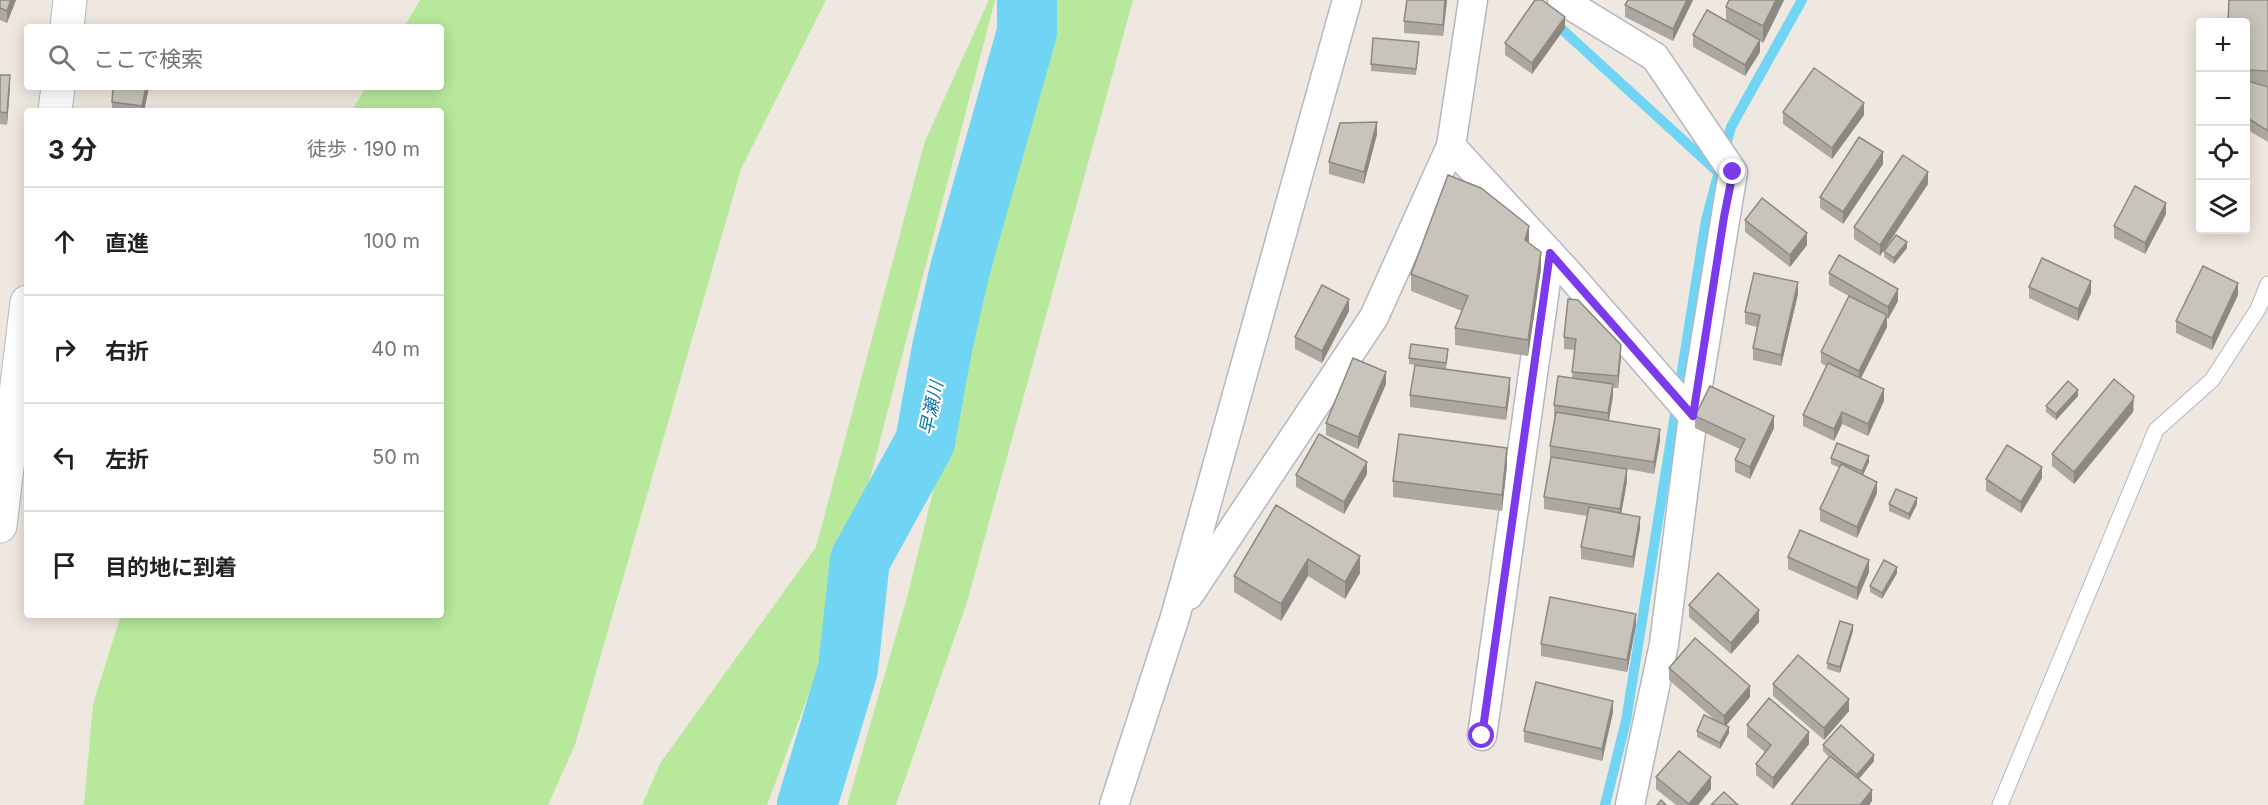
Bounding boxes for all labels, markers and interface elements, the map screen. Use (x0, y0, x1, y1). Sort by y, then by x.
map controls (2196, 18, 2250, 234)
button: + (2196, 18, 2250, 72)
search box (24, 24, 444, 90)
icon: search (45, 41, 78, 74)
text: ここで検索 (93, 46, 203, 72)
button: − (2196, 72, 2250, 126)
button: locate (2196, 126, 2250, 180)
text: 3 分 (48, 134, 97, 165)
text: 徒歩 · 190 m (307, 137, 420, 161)
route end (1719, 158, 1745, 184)
button: layers (2196, 180, 2250, 234)
icon: ahead (48, 225, 81, 258)
text: 100 m (363, 229, 420, 253)
text: 直進 (105, 230, 149, 256)
icon: right (48, 333, 81, 366)
text: 40 m (371, 337, 420, 361)
text: 右折 (105, 338, 149, 364)
water label: 早瀬川 (915, 377, 947, 437)
icon: left (48, 441, 81, 474)
text: 50 m (372, 445, 420, 469)
text: 左折 (105, 446, 149, 472)
icon: arrive (48, 549, 81, 582)
text: 目的地に到着 (105, 554, 237, 580)
route start (1468, 722, 1494, 748)

